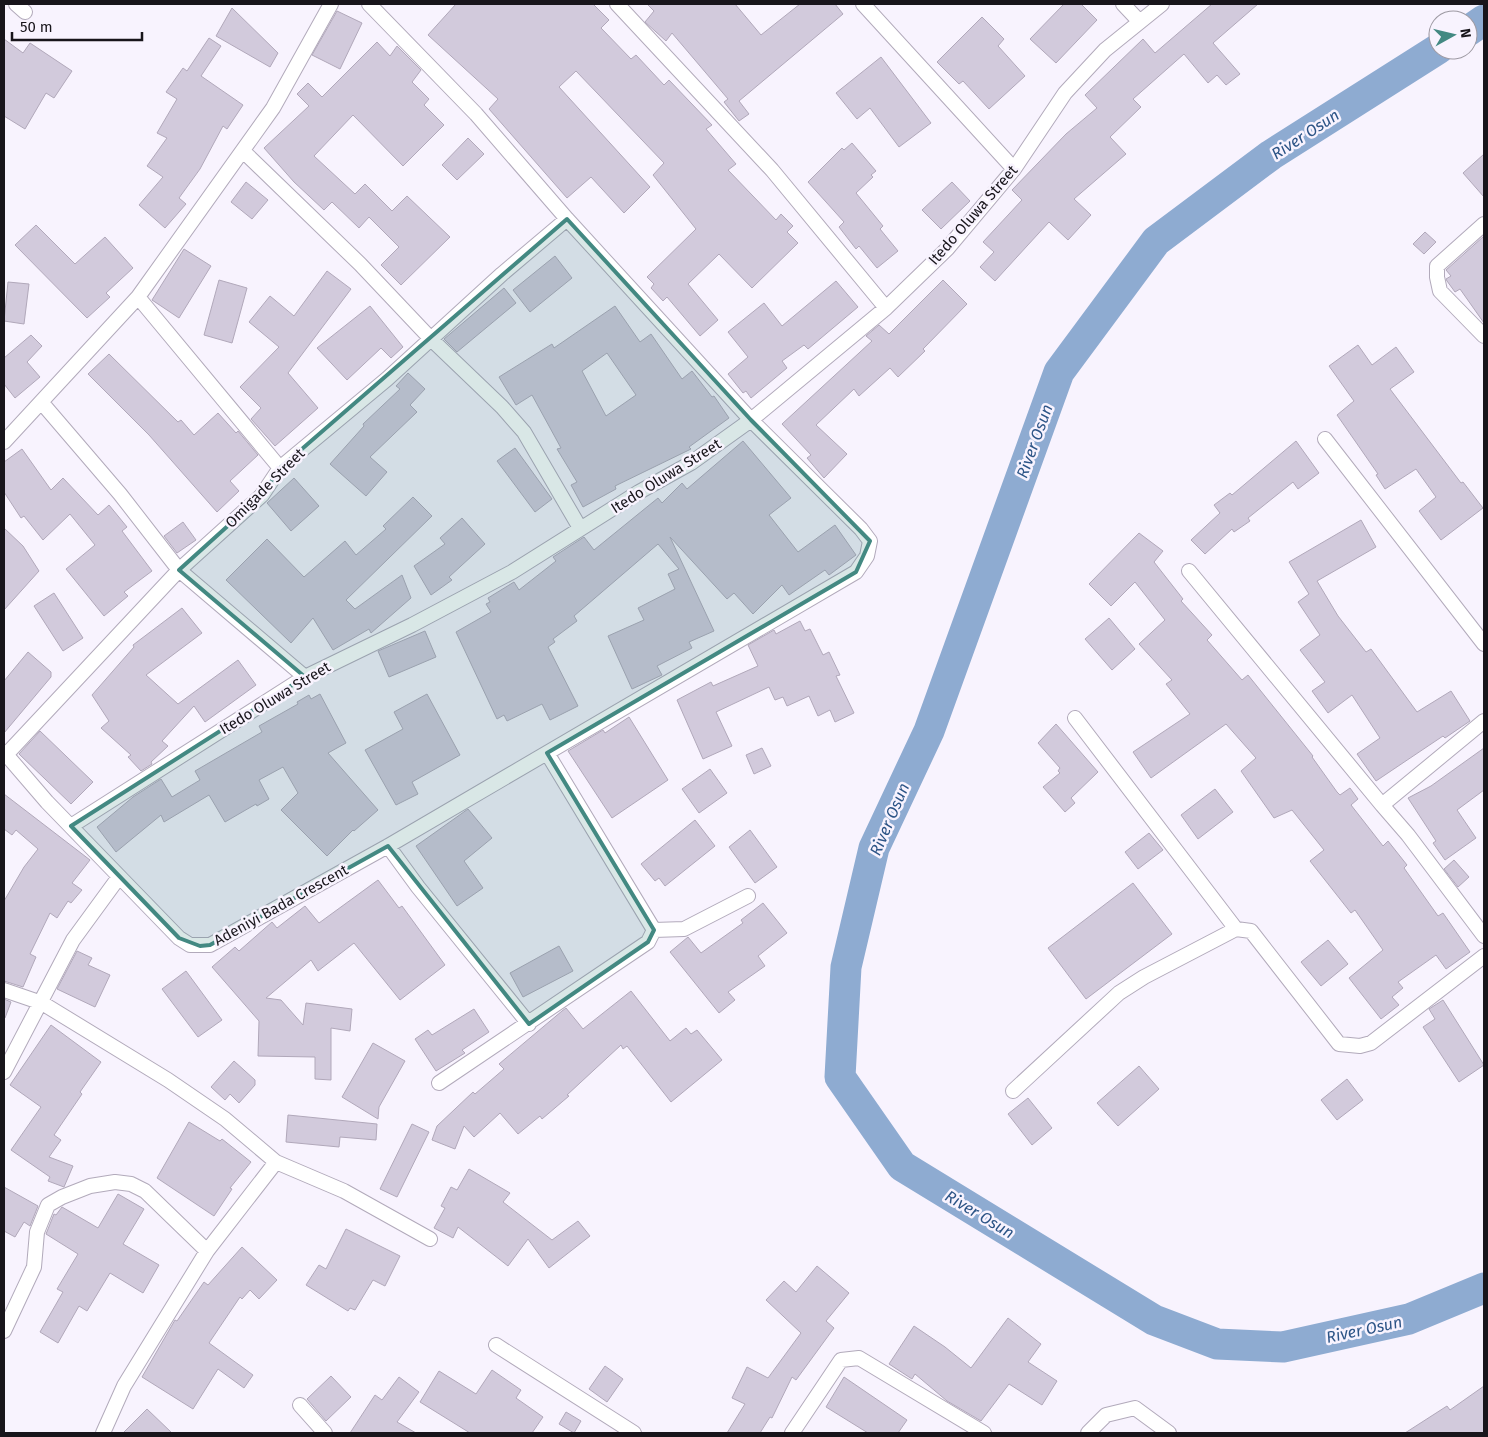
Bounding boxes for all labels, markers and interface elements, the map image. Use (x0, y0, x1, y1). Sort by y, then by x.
scale bar (12, 10, 142, 42)
north arrow (1428, 10, 1478, 60)
text: 50 m (20, 18, 53, 36)
text: N (1456, 27, 1474, 39)
water label: River Osun (1268, 105, 1343, 163)
street label: Itedo Oluwa Street (925, 161, 1022, 269)
water label: River Osun (1012, 402, 1057, 481)
street label: Itedo Oluwa Street (608, 435, 725, 517)
street label: Omigade Street (222, 444, 309, 531)
street label: Itedo Oluwa Street (216, 657, 334, 738)
water label: River Osun (866, 780, 913, 858)
street label: Adeniyi Bada Crescent (211, 860, 352, 949)
water label: River Osun (942, 1186, 1018, 1242)
water label: River Osun (1324, 1312, 1404, 1347)

